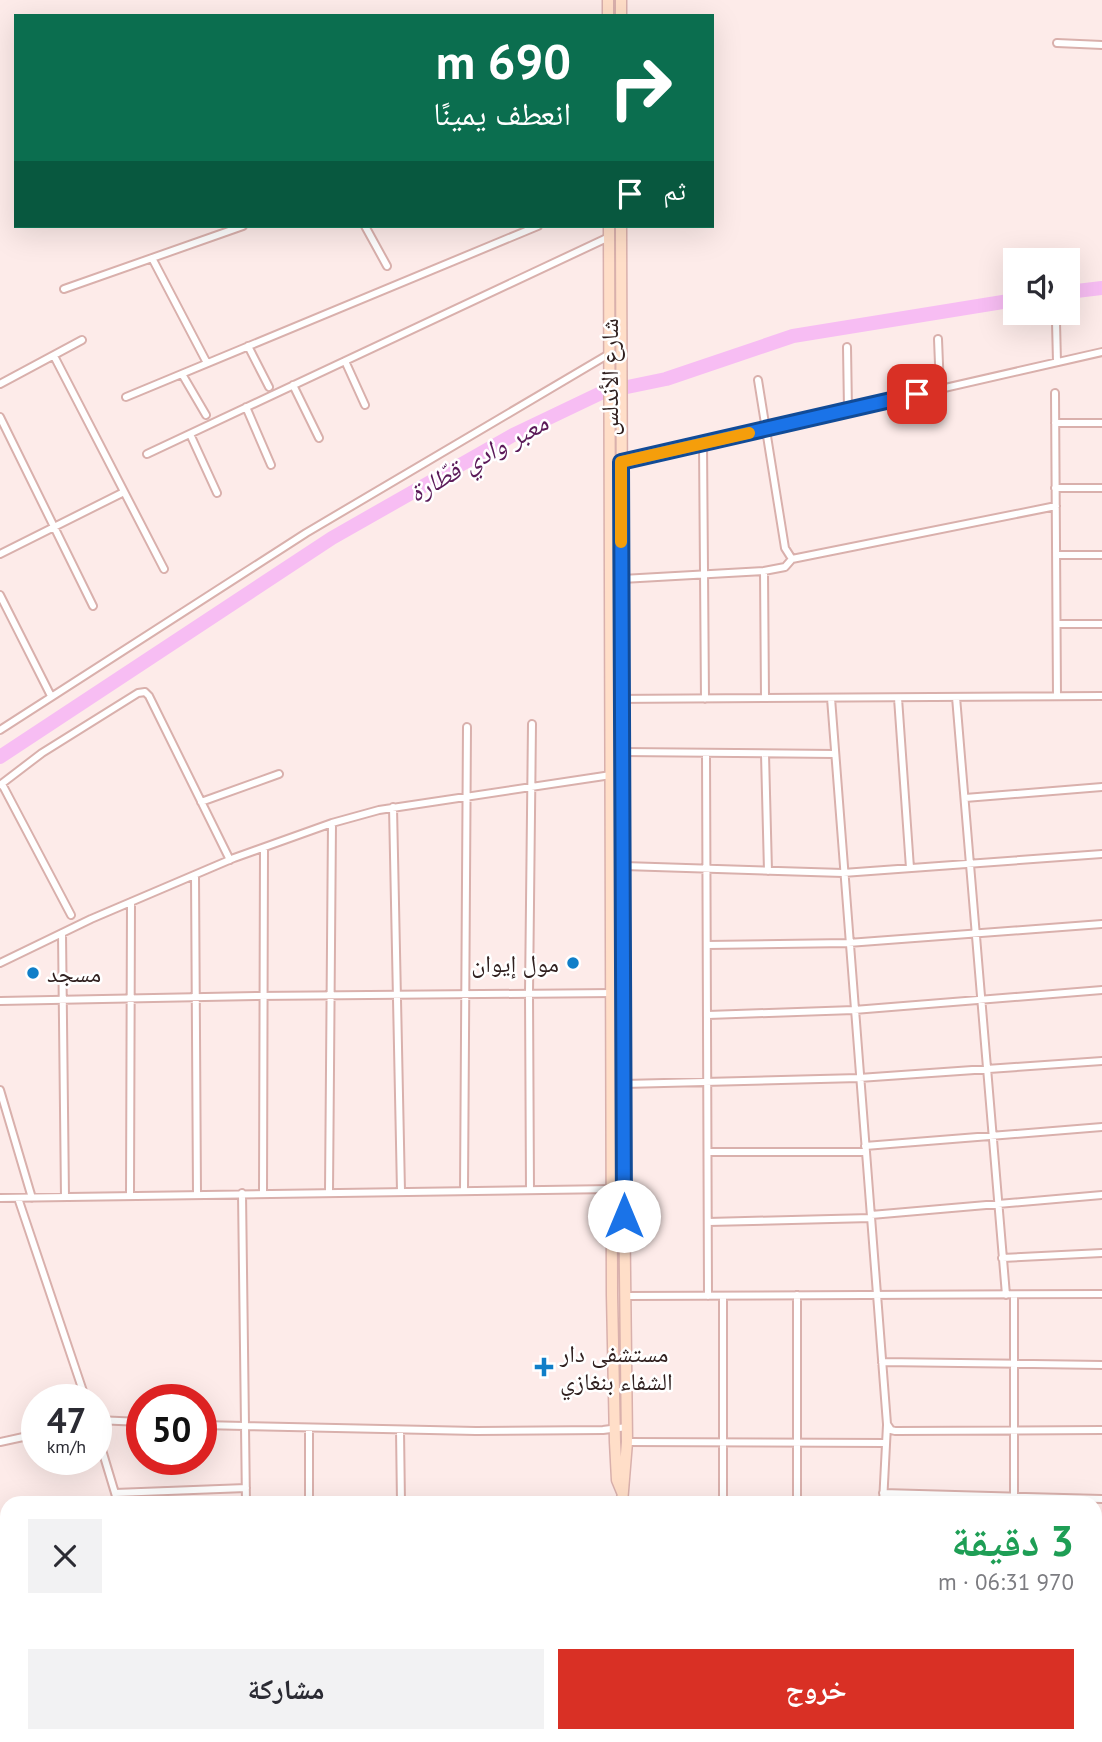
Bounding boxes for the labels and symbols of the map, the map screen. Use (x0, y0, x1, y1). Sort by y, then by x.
street label: شارع الأندلس (594, 318, 625, 436)
pin (887, 364, 947, 424)
water label: معبر وادي قطّارة (403, 405, 556, 513)
place label: مول إيوان (471, 948, 559, 979)
marker: مول إيوان (565, 955, 581, 971)
place label: مسجد (47, 958, 101, 989)
marker: مسجد (25, 965, 41, 981)
position arrow (587, 1179, 661, 1253)
place label: مستشفى دار الشفاء بنغازي (559, 1338, 673, 1401)
marker: مستشفى دار الشفاء بنغازي (534, 1357, 554, 1377)
speed limit sign: 50 (126, 1384, 217, 1475)

